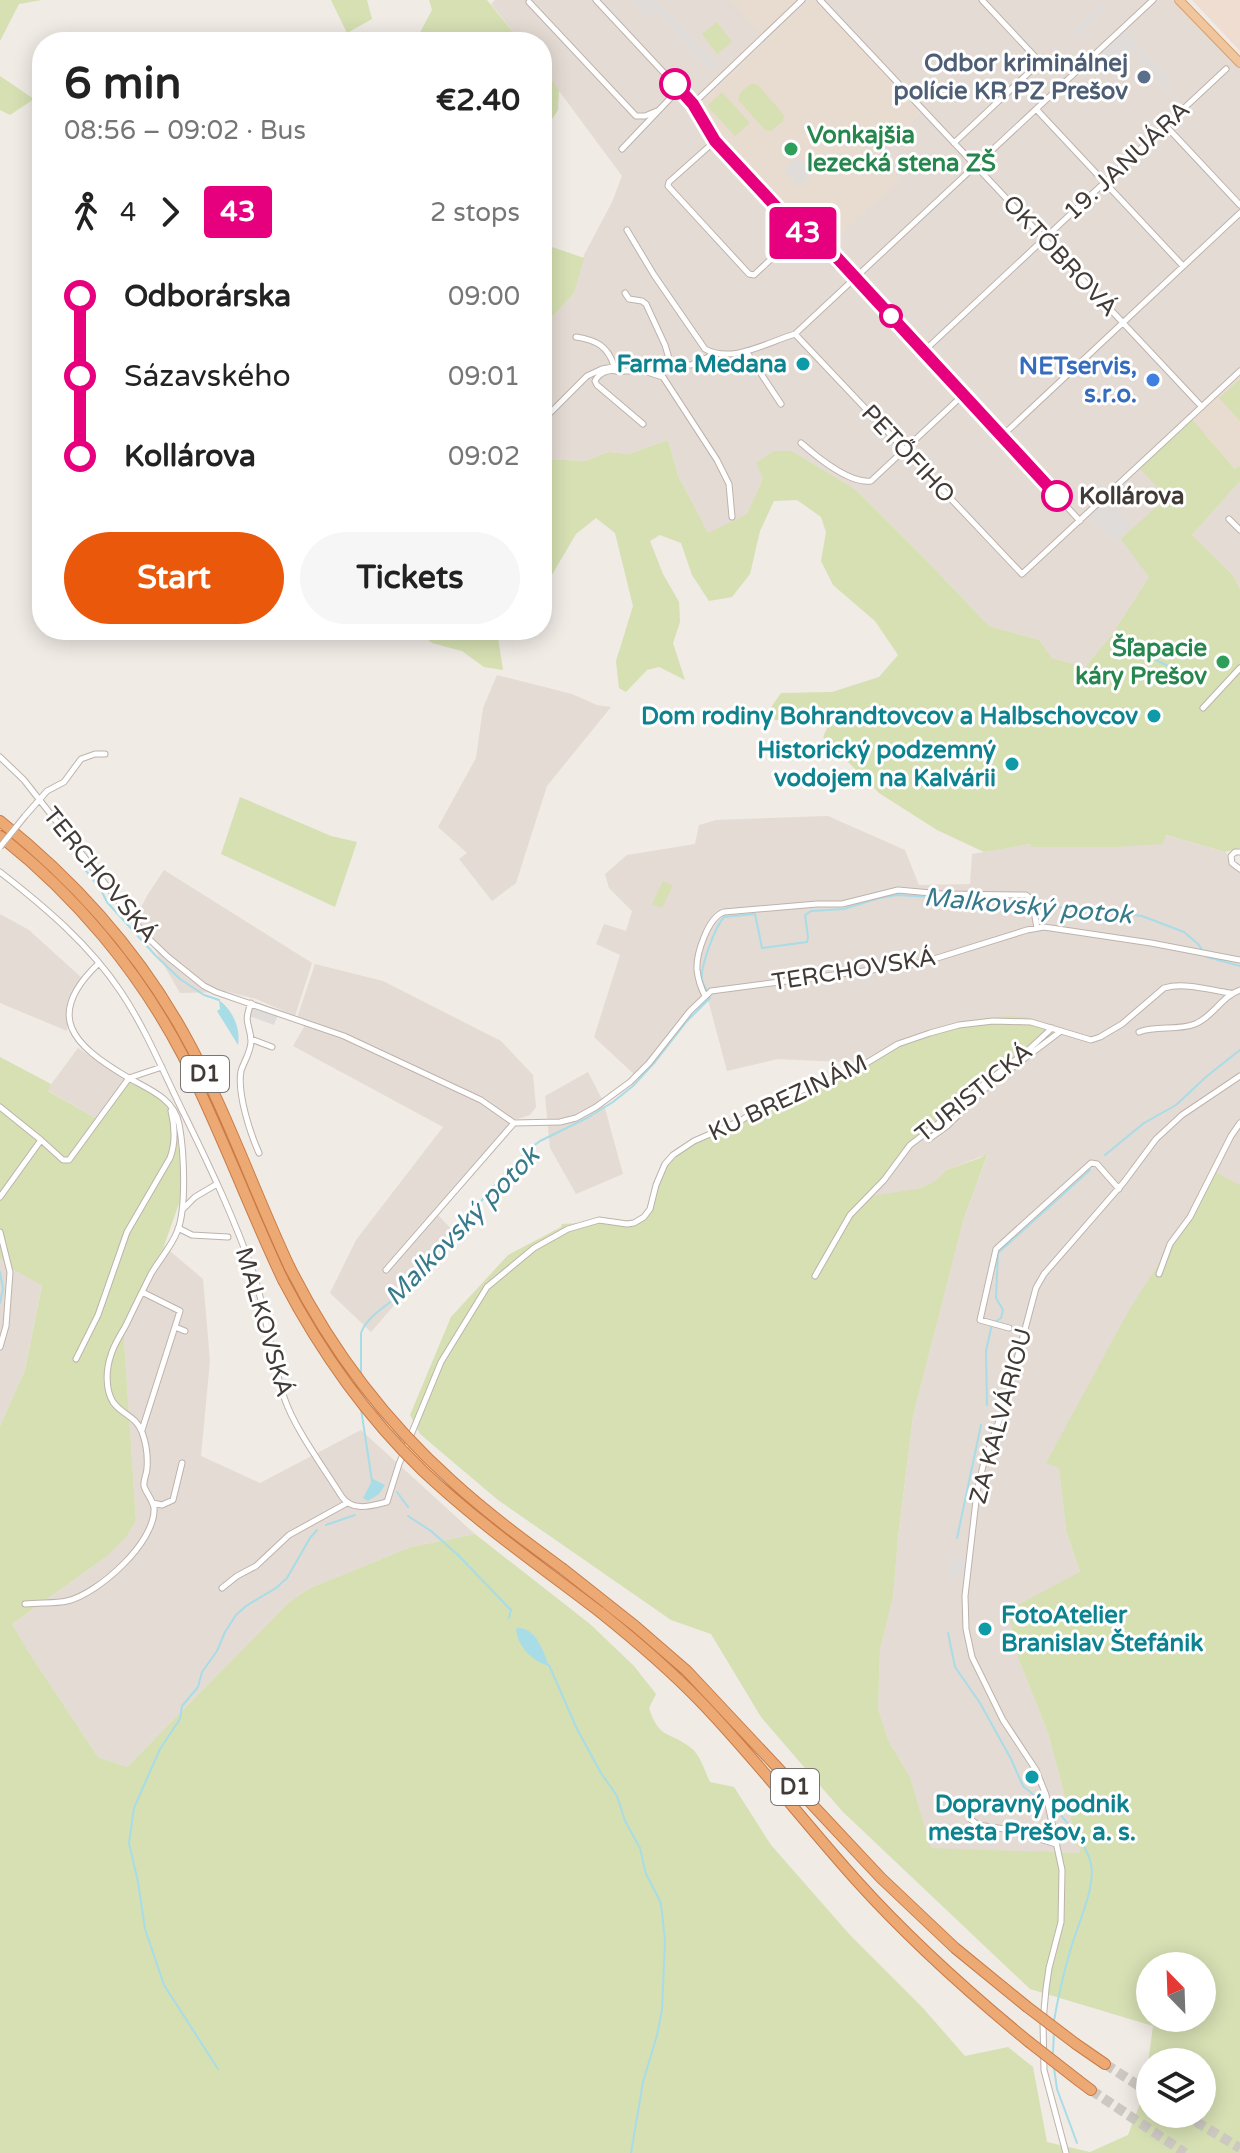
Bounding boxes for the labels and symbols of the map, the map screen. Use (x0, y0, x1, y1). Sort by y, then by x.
place label: Odbor kriminálnej polície KR PZ Prešov (894, 49, 1128, 106)
marker: Odbor kriminálnej polície KR PZ Prešov (1135, 68, 1153, 86)
unlabelled marker (660, 69, 690, 99)
street label: 19. JANUÁRA (1057, 95, 1196, 227)
place label: Vonkajšia lezecká stena ZŠ (807, 121, 996, 178)
marker: Vonkajšia lezecká stena ZŠ (782, 140, 800, 158)
street label: OKTÓBROVÁ (996, 189, 1124, 323)
line badge: 43 (767, 207, 839, 259)
unlabelled marker (880, 305, 902, 327)
place label: Farma Medana (617, 350, 787, 379)
place label: NETservis, s.r.o. (1019, 352, 1137, 409)
marker: Farma Medana (794, 355, 812, 373)
marker: NETservis, s.r.o. (1144, 371, 1162, 389)
street label: PETŐFIHO (855, 398, 962, 509)
marker: Kollárova (1042, 481, 1072, 511)
place label: Kollárova (1079, 482, 1184, 511)
place label: Šľapacie káry Prešov (1075, 633, 1207, 691)
marker: Šľapacie káry Prešov (1214, 653, 1232, 671)
place label: Dom rodiny Bohrandtovcov a Halbschovcov (641, 702, 1138, 731)
marker: Dom rodiny Bohrandtovcov a Halbschovcov (1145, 707, 1163, 725)
place label: Historický podzemný vodojem na Kalvárii (757, 736, 996, 793)
marker: Historický podzemný vodojem na Kalvárii (1003, 755, 1021, 773)
street label: TERCHOVSKÁ (37, 801, 164, 949)
water label: Malkovský potok (923, 881, 1135, 931)
street label: TERCHOVSKÁ (770, 942, 938, 997)
street label: TURISTICKÁ (909, 1036, 1038, 1149)
street label: KU BREZINÁM (703, 1048, 872, 1147)
road number: D1 (181, 1056, 229, 1092)
water label: Malkovský potok (378, 1139, 547, 1312)
street label: MALKOVSKÁ (229, 1244, 300, 1400)
street label: ZA KALVÁRIOU (963, 1325, 1038, 1507)
place label: FotoAtelier Branislav Štefánik (1001, 1601, 1203, 1658)
marker: FotoAtelier Branislav Štefánik (976, 1620, 994, 1638)
marker: Dopravný podnik mesta Prešov, a. s. (1023, 1768, 1041, 1786)
road number: D1 (771, 1769, 819, 1805)
place label: Dopravný podnik mesta Prešov, a. s. (928, 1790, 1136, 1847)
north arrow (1136, 1952, 1216, 2032)

